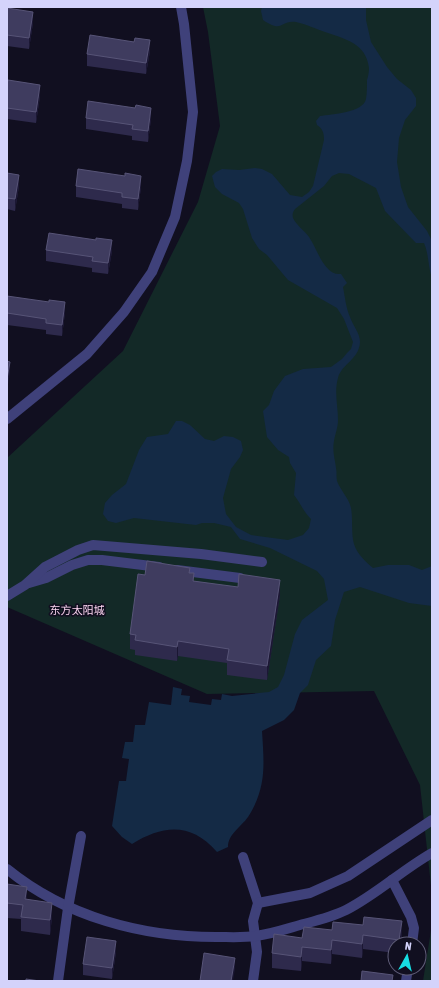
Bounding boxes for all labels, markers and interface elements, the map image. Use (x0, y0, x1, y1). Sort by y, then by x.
district label: 东方太阳城 (50, 604, 105, 616)
north arrow (387, 936, 427, 976)
text: N (404, 940, 412, 952)

